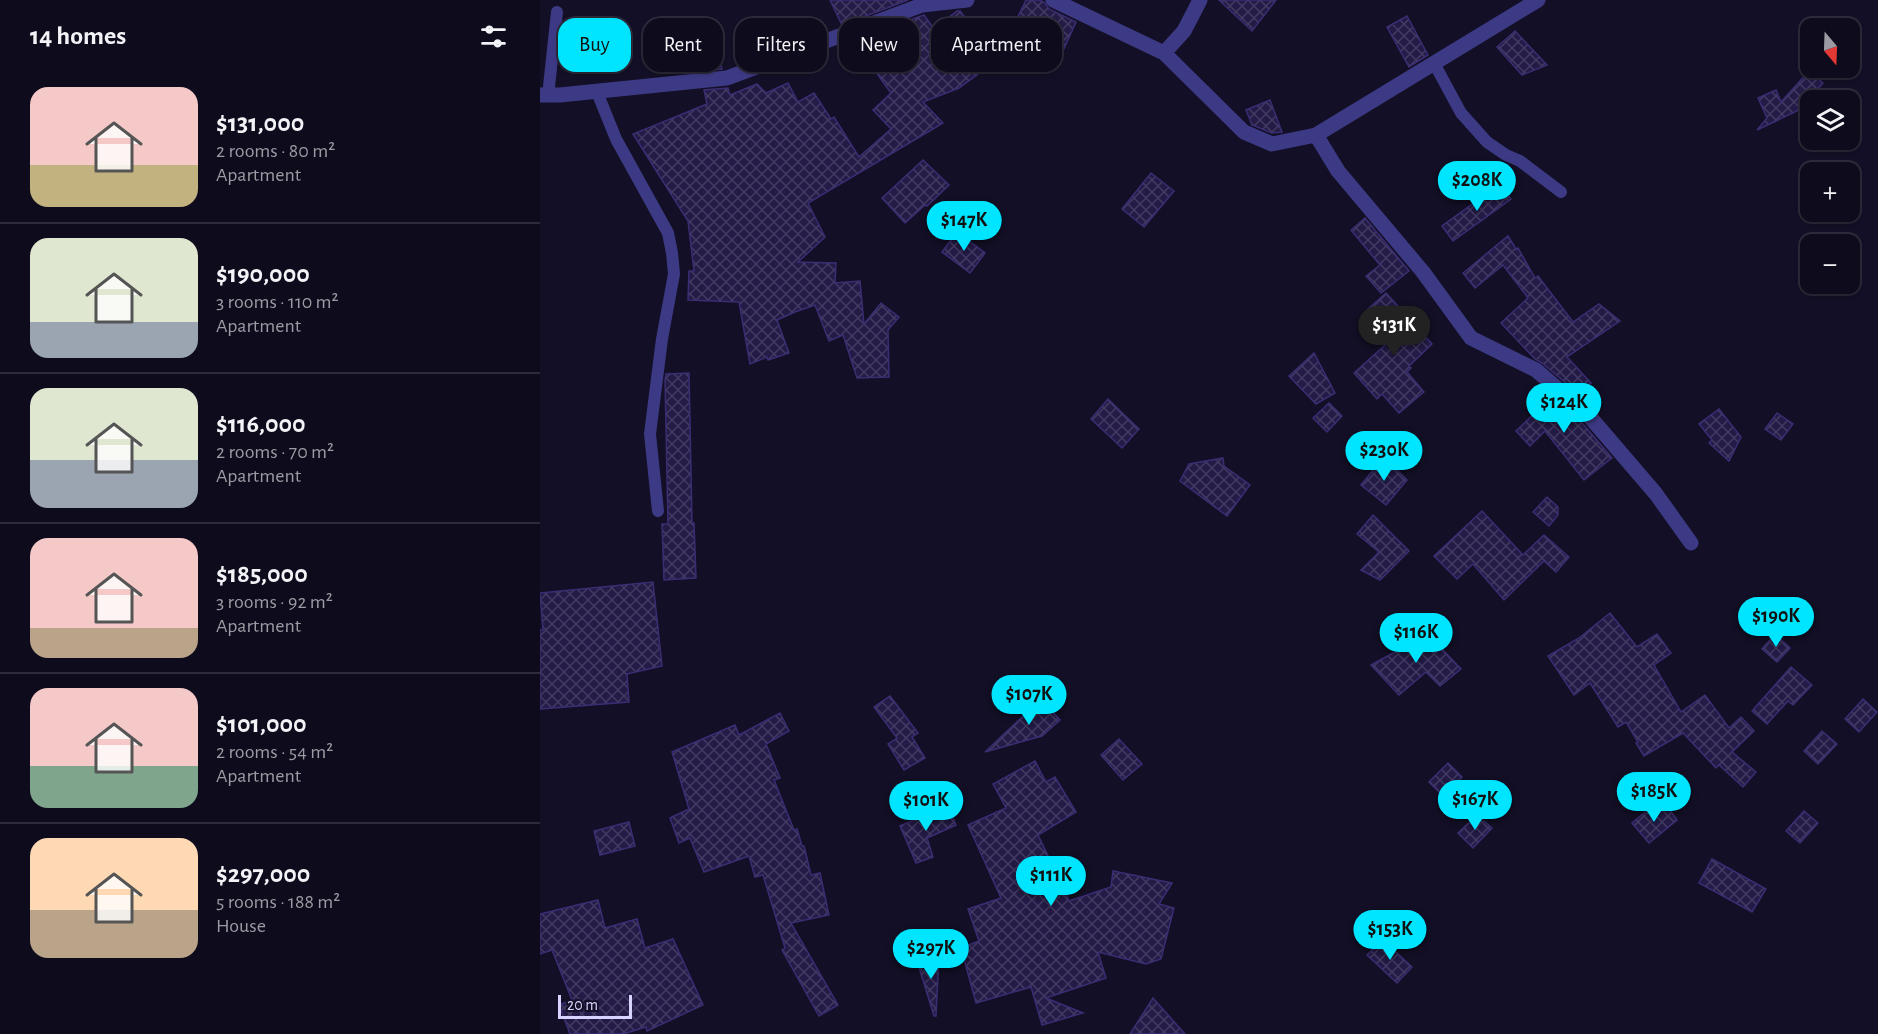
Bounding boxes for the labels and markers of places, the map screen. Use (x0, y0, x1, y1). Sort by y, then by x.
pin: $208K (1435, 161, 1519, 212)
pin: $147K (922, 201, 1006, 252)
pin: $131K (1352, 306, 1436, 357)
pin: $124K (1522, 383, 1606, 434)
pin: $230K (1342, 431, 1426, 482)
pin: $190K (1734, 597, 1818, 648)
pin: $116K (1374, 613, 1458, 664)
pin: $107K (987, 675, 1071, 726)
pin: $185K (1612, 772, 1696, 823)
pin: $167K (1433, 780, 1517, 831)
pin: $101K (884, 781, 968, 832)
pin: $111K (1009, 856, 1093, 907)
pin: $153K (1348, 910, 1432, 961)
pin: $297K (889, 929, 973, 980)

